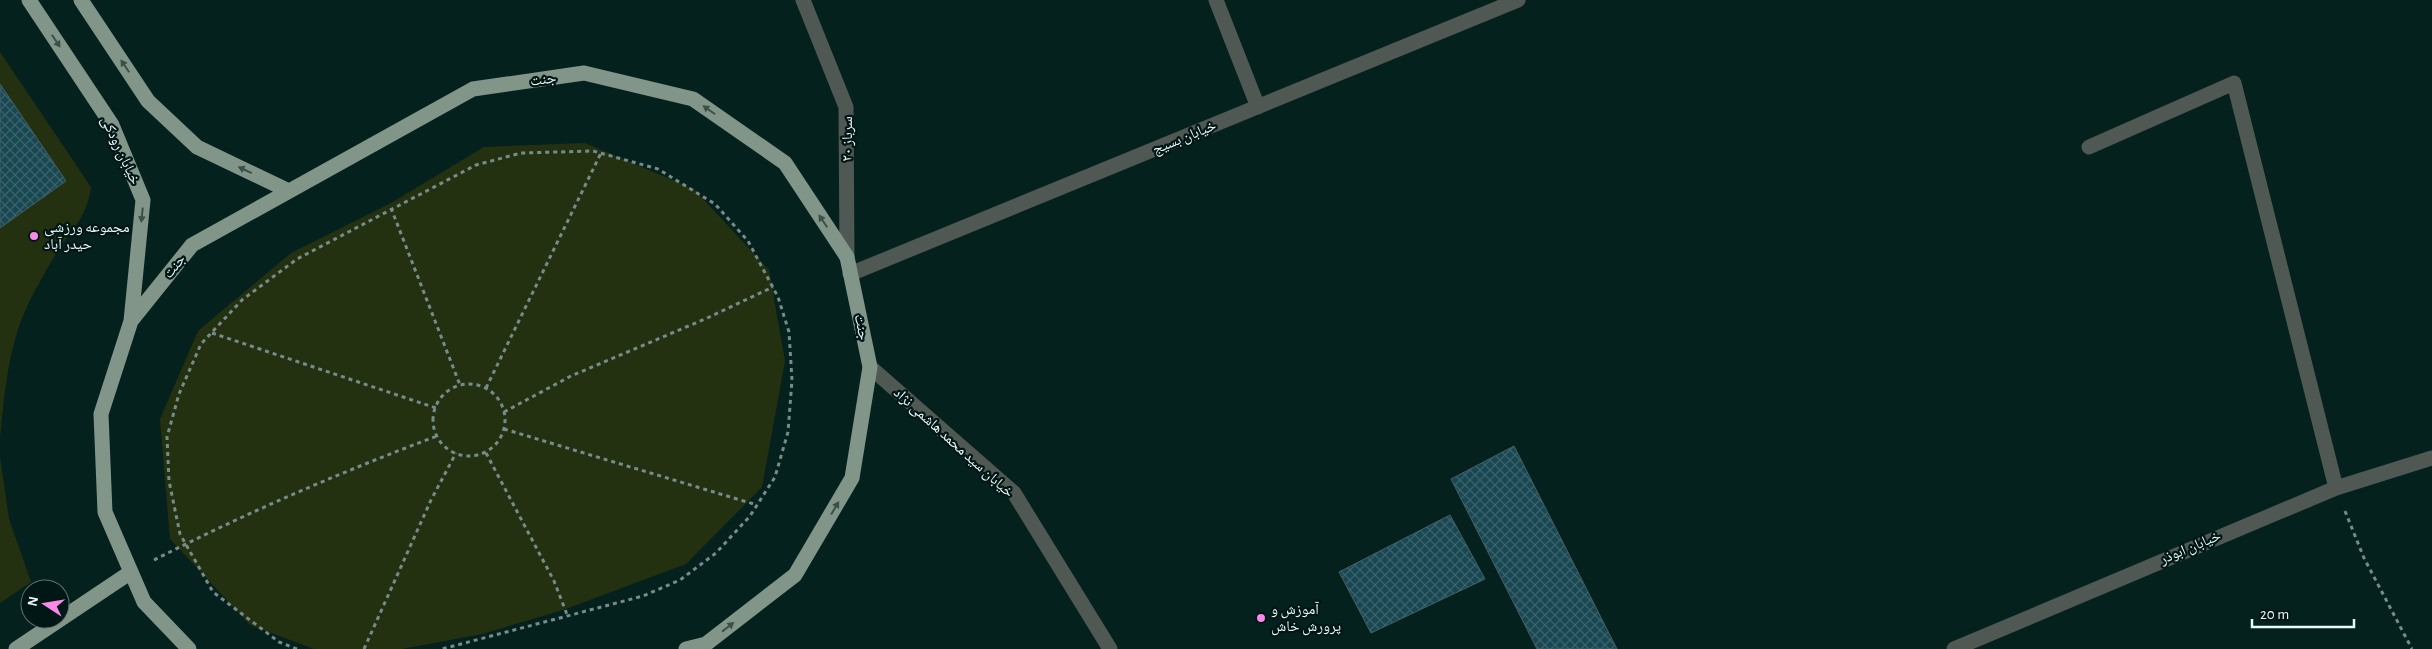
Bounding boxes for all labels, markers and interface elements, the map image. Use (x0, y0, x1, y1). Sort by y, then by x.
one-way arrow (51, 34, 60, 47)
one-way arrow (120, 59, 130, 73)
street label: جنت (529, 70, 558, 89)
one-way arrow (702, 105, 716, 115)
street label: خیابان رودکی (96, 114, 143, 188)
street label: سرباز ۲۰ (840, 116, 856, 162)
street label: خیابان بسیج (1150, 118, 1219, 159)
one-way arrow (238, 166, 252, 174)
one-way arrow (138, 207, 146, 223)
one-way arrow (819, 214, 828, 228)
place label: مجموعه ورزشی حیدر آباد (44, 220, 130, 253)
marker: مجموعه ورزشی حیدر آباد (28, 230, 40, 242)
street label: جنت (160, 251, 189, 281)
street label: جنت (851, 313, 872, 342)
street label: خیابان سید محمد هاشمی نژاد (889, 385, 1017, 502)
one-way arrow (830, 501, 839, 514)
street label: خیابان ابوذر (2157, 528, 2224, 569)
north arrow (20, 579, 70, 629)
text: N (25, 595, 41, 608)
scale bar (2252, 596, 2354, 628)
place label: آموزش و پرورش خاش (1271, 601, 1341, 636)
text: 20 m (2260, 607, 2289, 622)
marker: آموزش و پرورش خاش (1255, 612, 1267, 624)
one-way arrow (721, 621, 734, 632)

